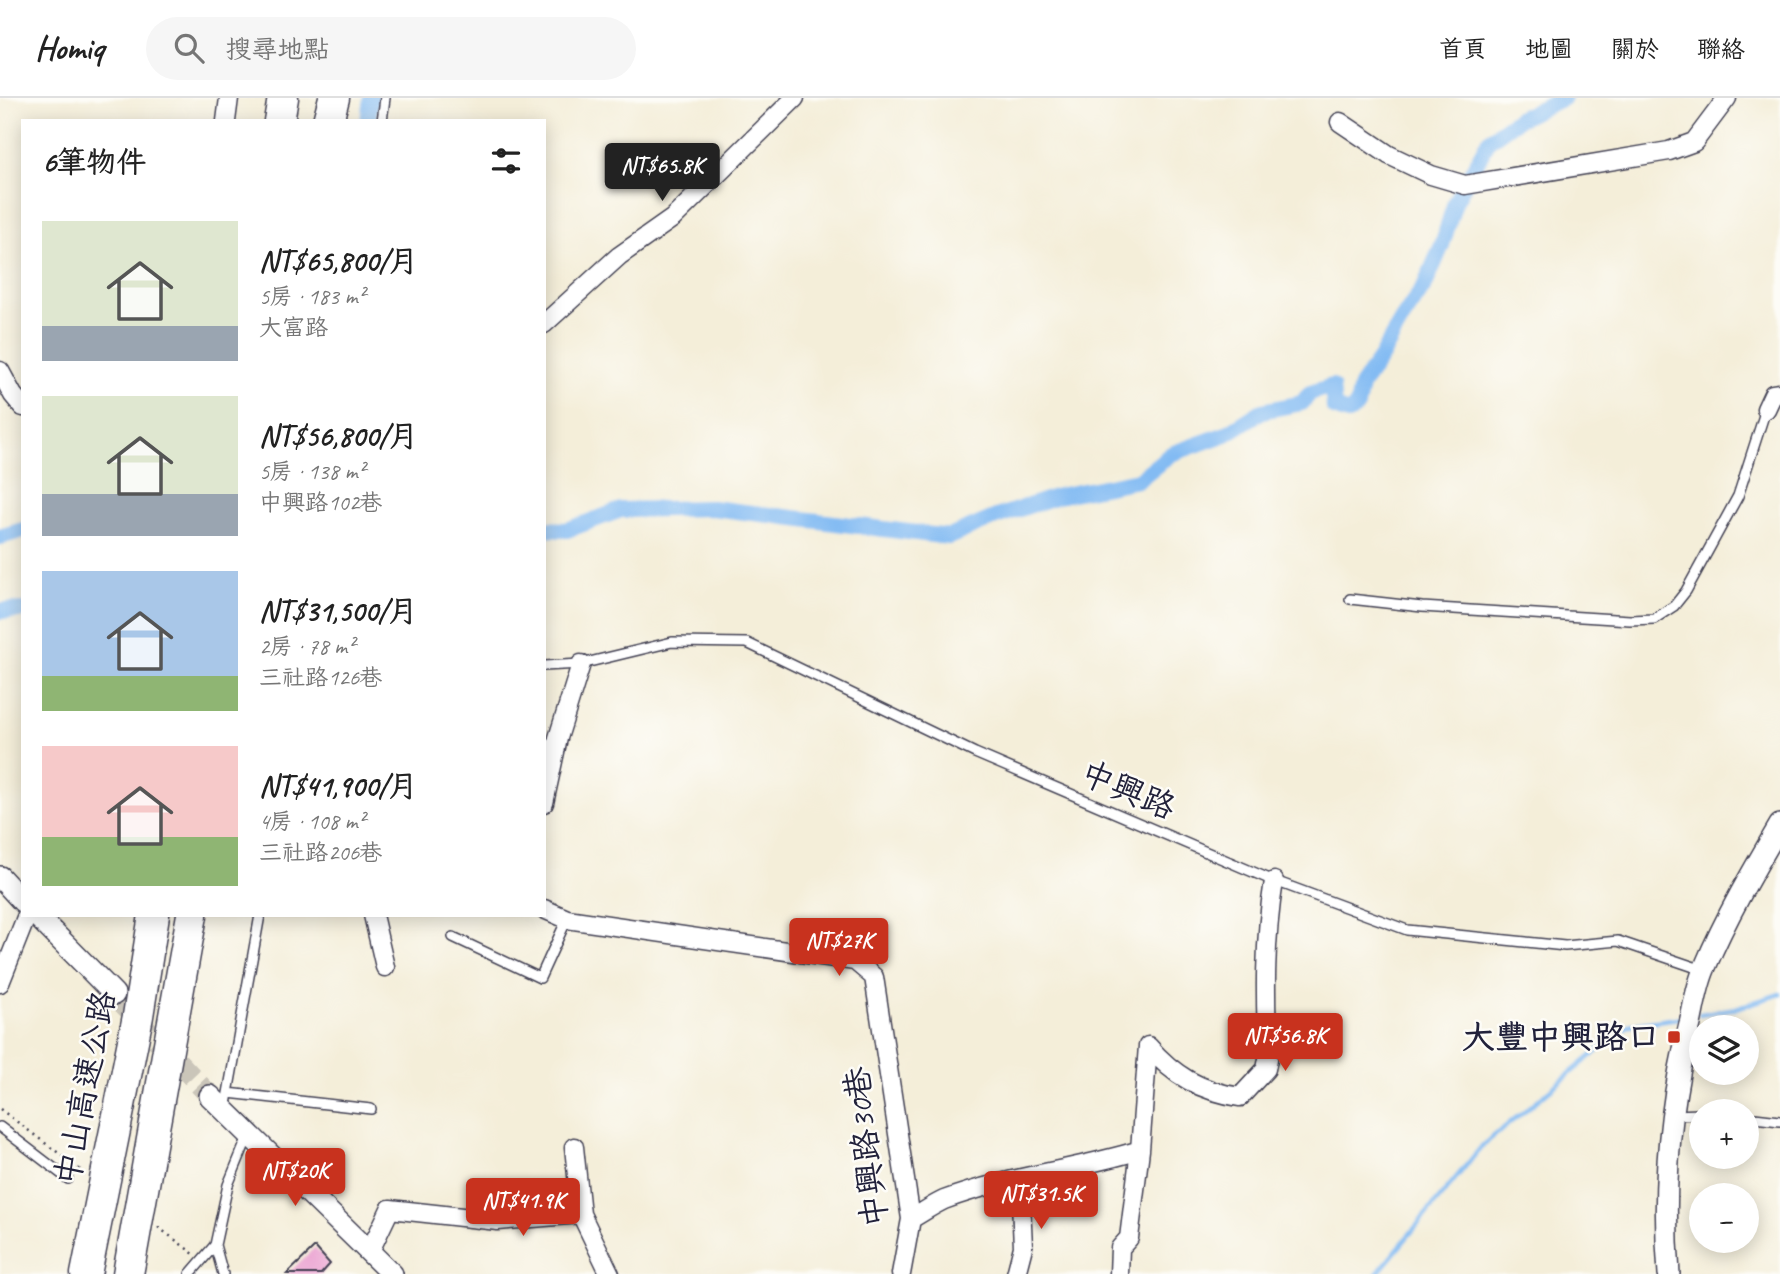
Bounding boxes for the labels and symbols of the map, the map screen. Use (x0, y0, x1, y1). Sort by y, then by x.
pin: NT$65.8K (590, 144, 734, 203)
street label: 中興路 (1074, 751, 1182, 829)
pin: NT$27K (782, 918, 896, 978)
street label: 中山高速公路 (45, 987, 125, 1189)
pin: NT$56.8K (1213, 1014, 1357, 1073)
place label: 大豐中興路口 (1462, 1016, 1660, 1058)
marker: 大豐中興路口 (1666, 1029, 1682, 1045)
street label: 中興路30巷 (835, 1064, 897, 1230)
pin: NT$20K (238, 1148, 352, 1208)
pin: NT$31.5K (969, 1172, 1113, 1231)
pin: NT$41.9K (451, 1178, 595, 1238)

